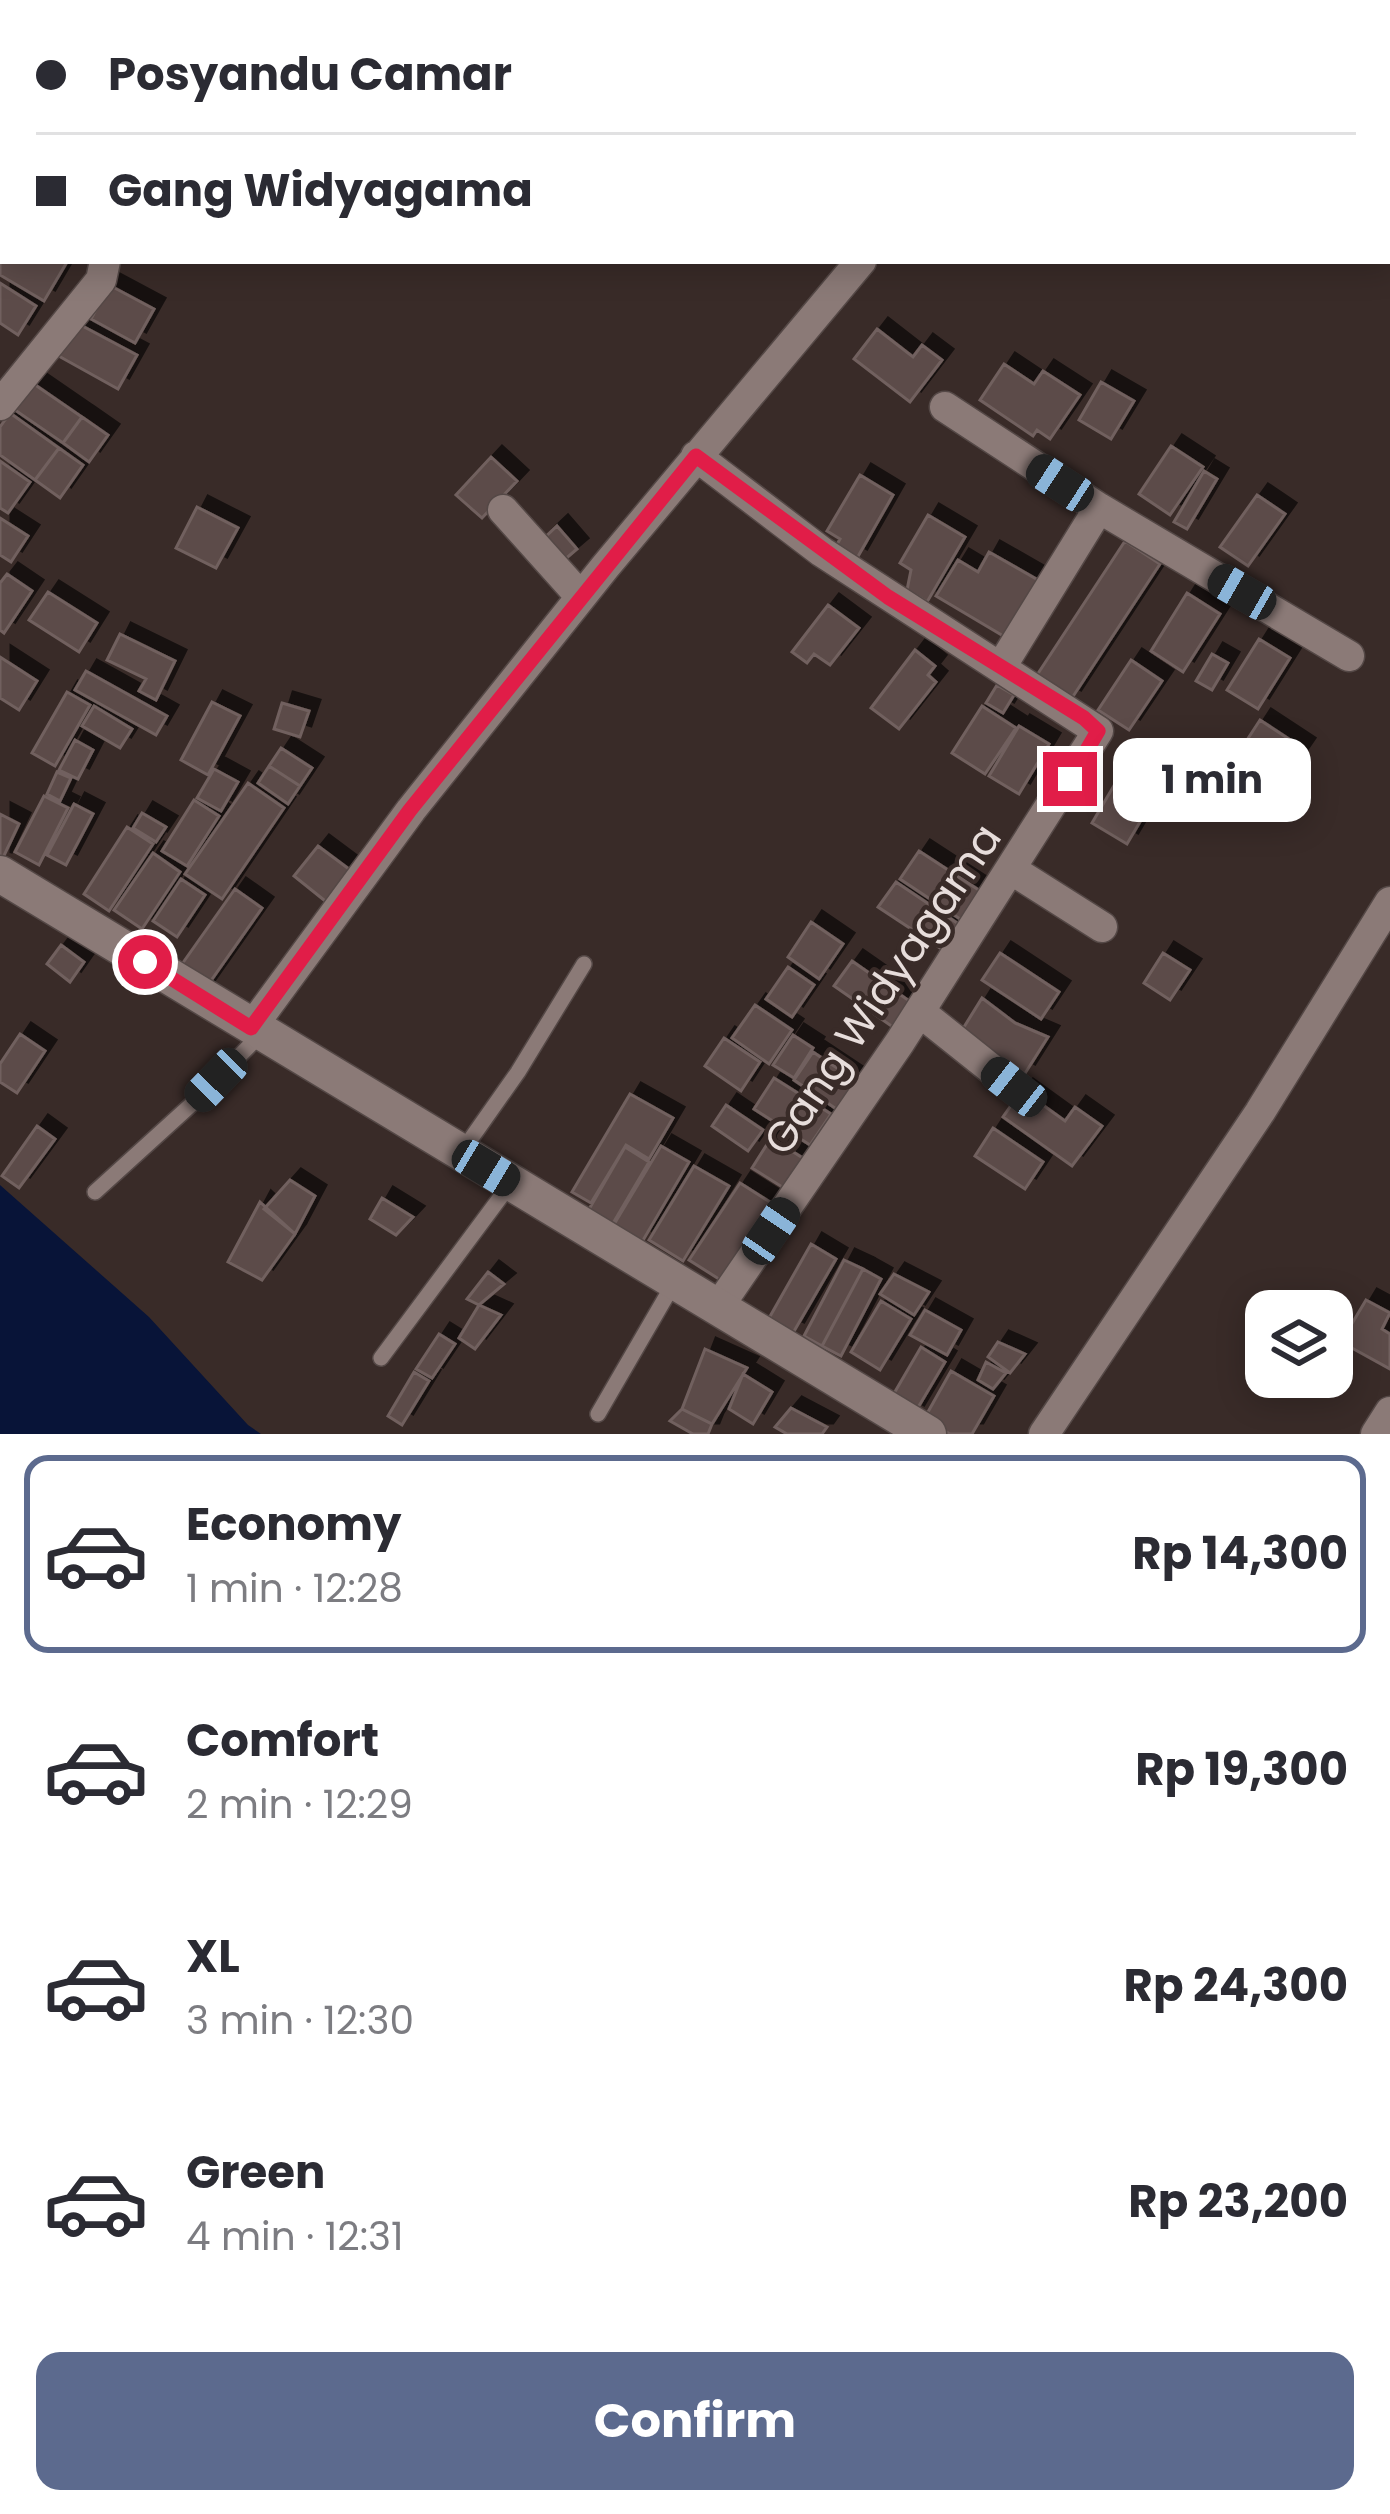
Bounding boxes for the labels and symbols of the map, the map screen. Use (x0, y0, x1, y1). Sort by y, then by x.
car (1020, 448, 1100, 518)
car (1202, 558, 1282, 626)
callout: 1 min (1112, 737, 1310, 821)
route end (1043, 752, 1097, 806)
street label: Gang Widyagama (750, 812, 1015, 1167)
route start (118, 935, 172, 989)
car (178, 1042, 254, 1118)
car (975, 1051, 1053, 1123)
car (446, 1134, 526, 1202)
car (736, 1191, 806, 1271)

